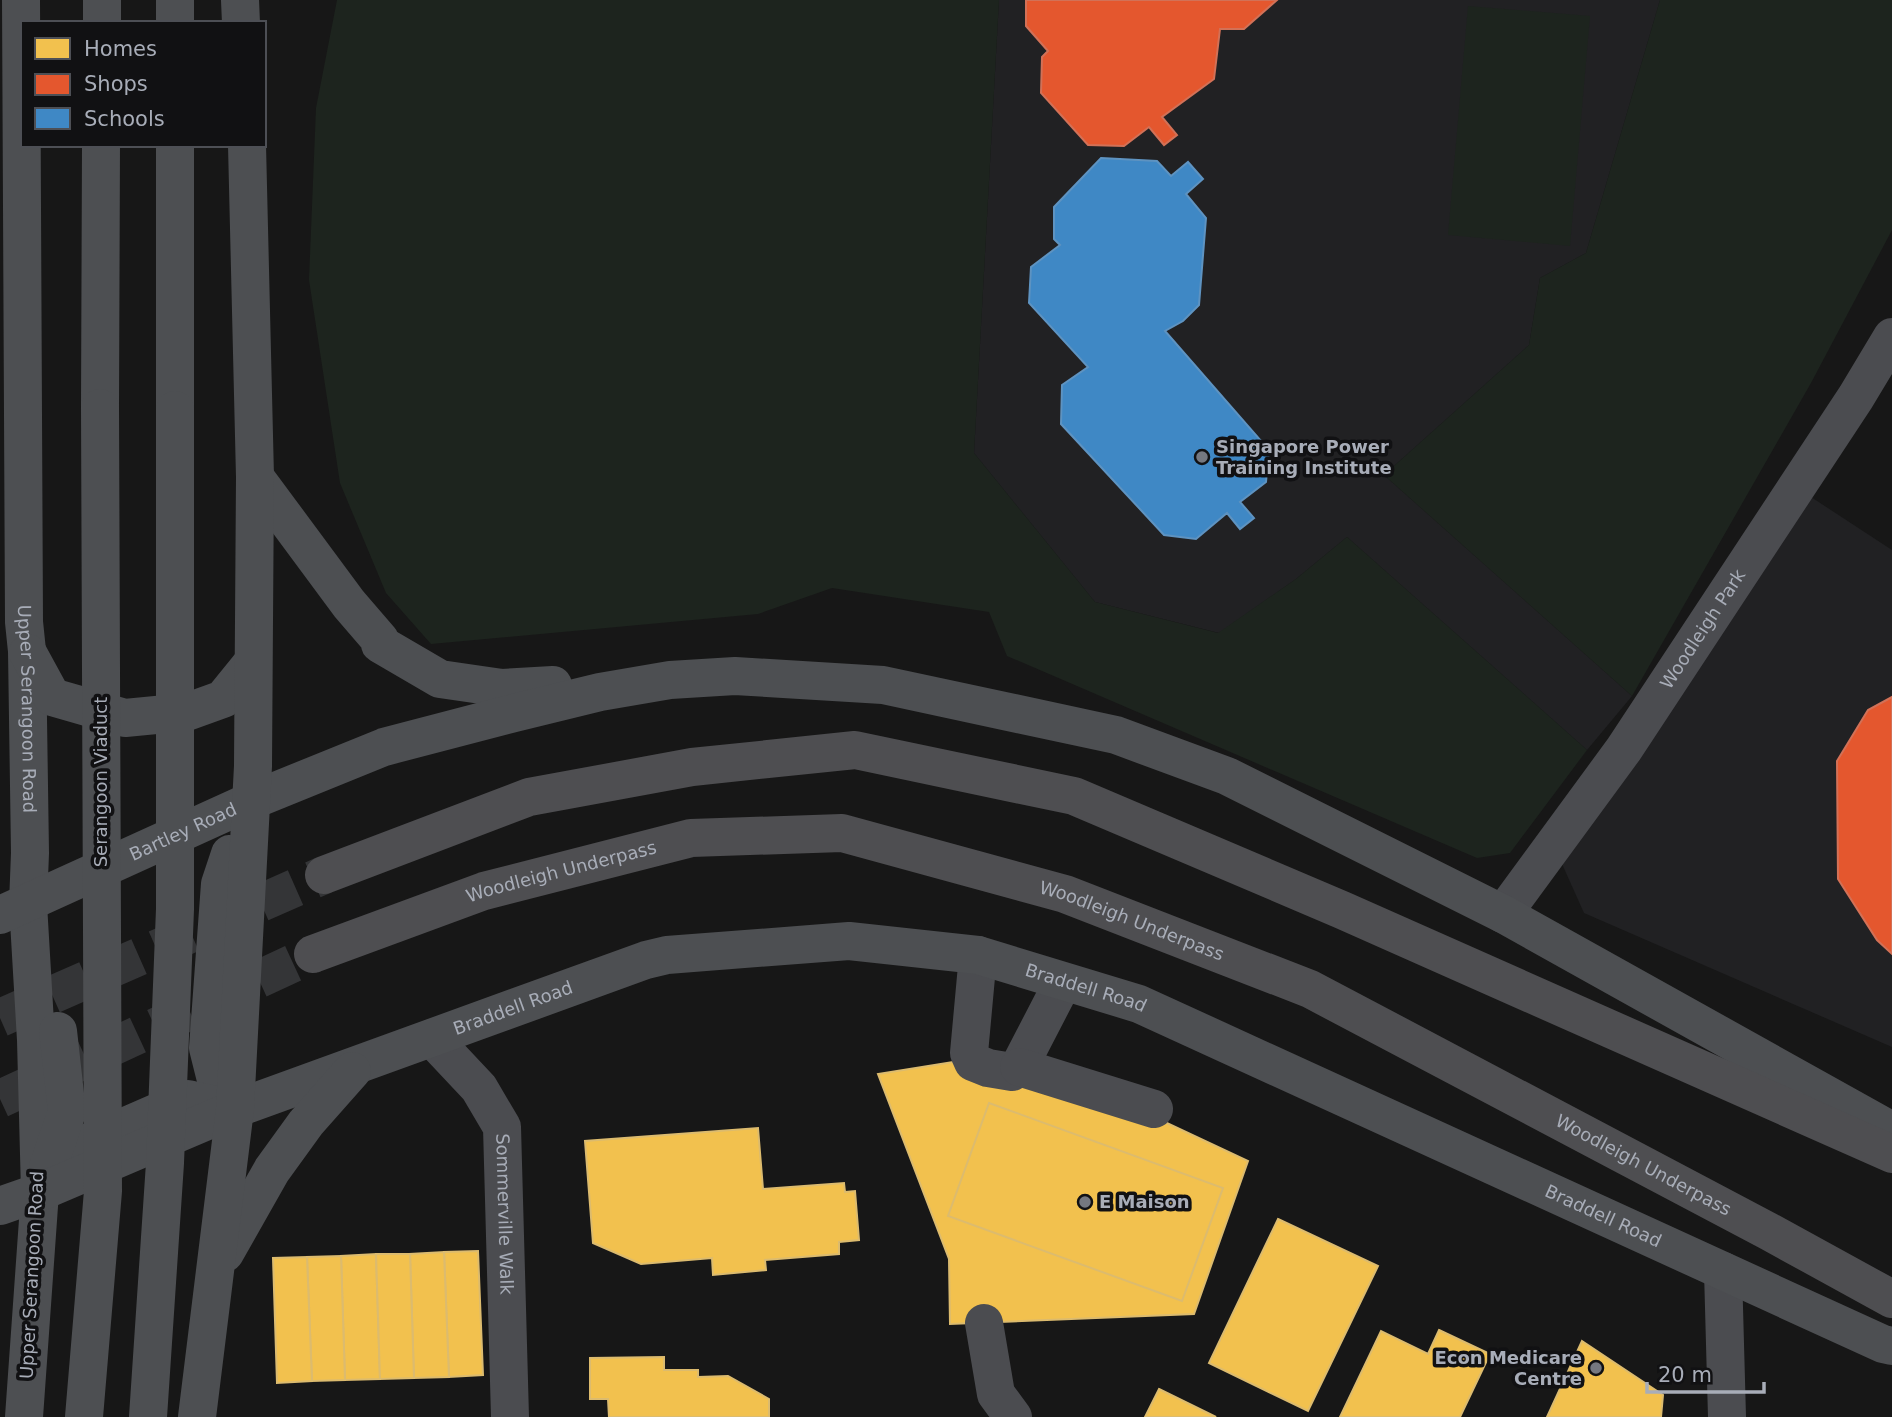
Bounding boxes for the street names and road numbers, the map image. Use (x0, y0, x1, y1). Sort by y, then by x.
street label: Woodleigh Park (1656, 565, 1750, 693)
street label: Upper Serangoon Road (14, 605, 40, 813)
street label: Serangoon Viaduct (90, 697, 111, 867)
street label: Bartley Road (126, 798, 240, 865)
street label: Woodleigh Underpass (463, 836, 659, 907)
street label: Woodleigh Underpass (1037, 877, 1227, 965)
street label: Braddell Road (1023, 959, 1150, 1016)
street label: Braddell Road (450, 976, 575, 1039)
street label: Woodleigh Underpass (1552, 1110, 1735, 1220)
street label: Sommerville Walk (492, 1133, 518, 1296)
street label: Upper Serangoon Road (16, 1170, 47, 1380)
street label: Braddell Road (1542, 1180, 1665, 1251)

